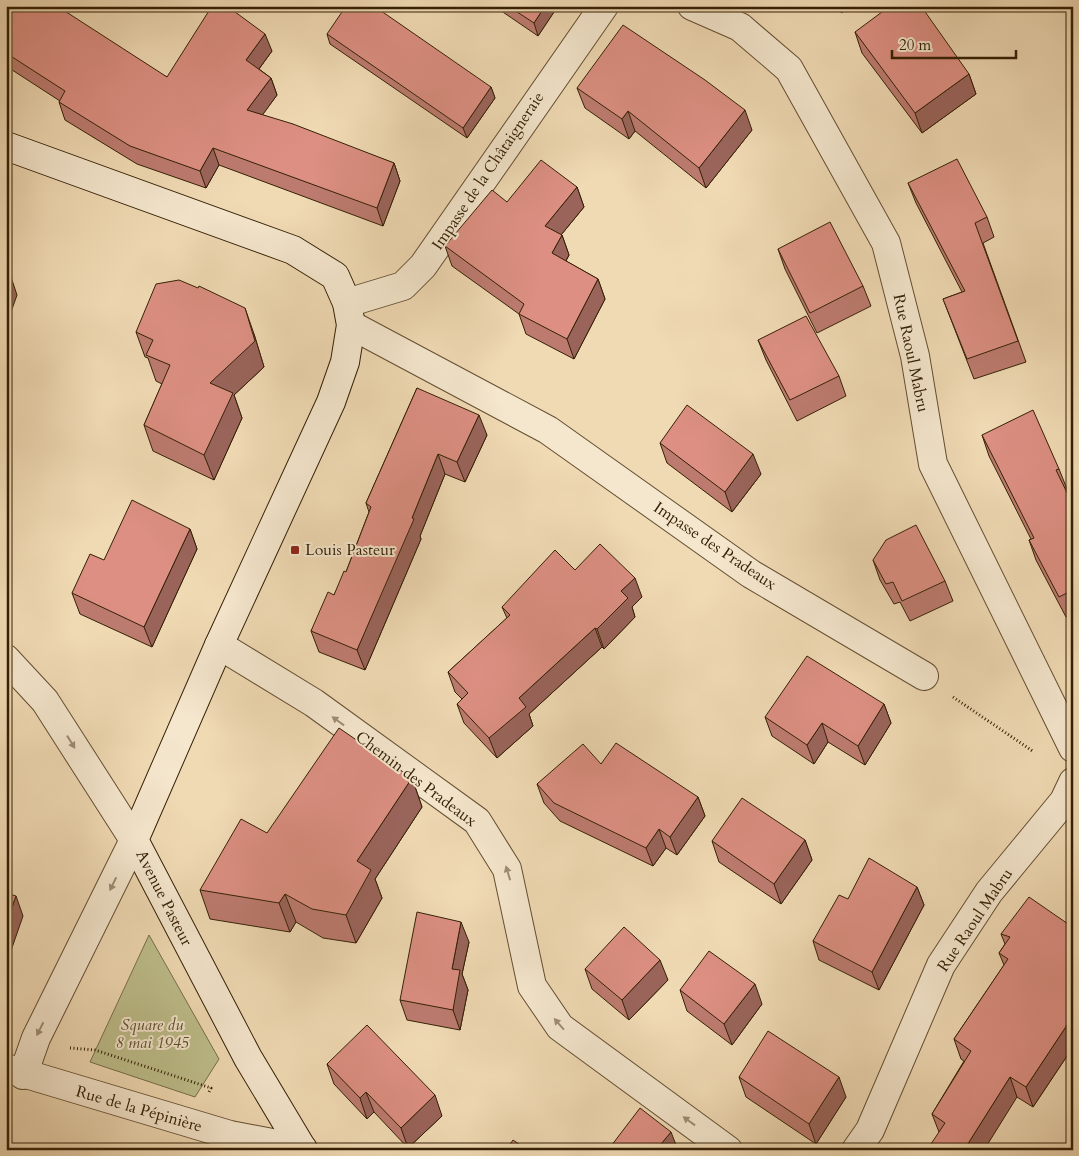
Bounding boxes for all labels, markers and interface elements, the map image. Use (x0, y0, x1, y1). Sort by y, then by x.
scale bar (892, 28, 1015, 60)
text: 20 m (899, 35, 931, 55)
street label: Impasse de la Châtaigneraie (427, 88, 549, 254)
street label: Rue Raoul Mabru (888, 292, 934, 414)
street label: Impasse des Pradeaux (649, 497, 781, 595)
place label: Louis Pasteur (305, 539, 395, 561)
marker: Louis Pasteur (289, 544, 301, 556)
one-way arrow (332, 715, 345, 726)
street label: Chemin des Pradeaux (351, 726, 481, 832)
one-way arrow (66, 736, 76, 749)
street label: Avenue Pasteur (130, 846, 198, 950)
street label: Rue Raoul Mabru (932, 864, 1018, 976)
one-way arrow (503, 865, 511, 880)
one-way arrow (109, 876, 118, 891)
park label: Square du 8 mai 1945 (115, 1014, 190, 1054)
one-way arrow (554, 1017, 565, 1030)
one-way arrow (36, 1022, 44, 1036)
street label: Rue de la Pépinière (73, 1080, 205, 1138)
one-way arrow (682, 1116, 696, 1126)

